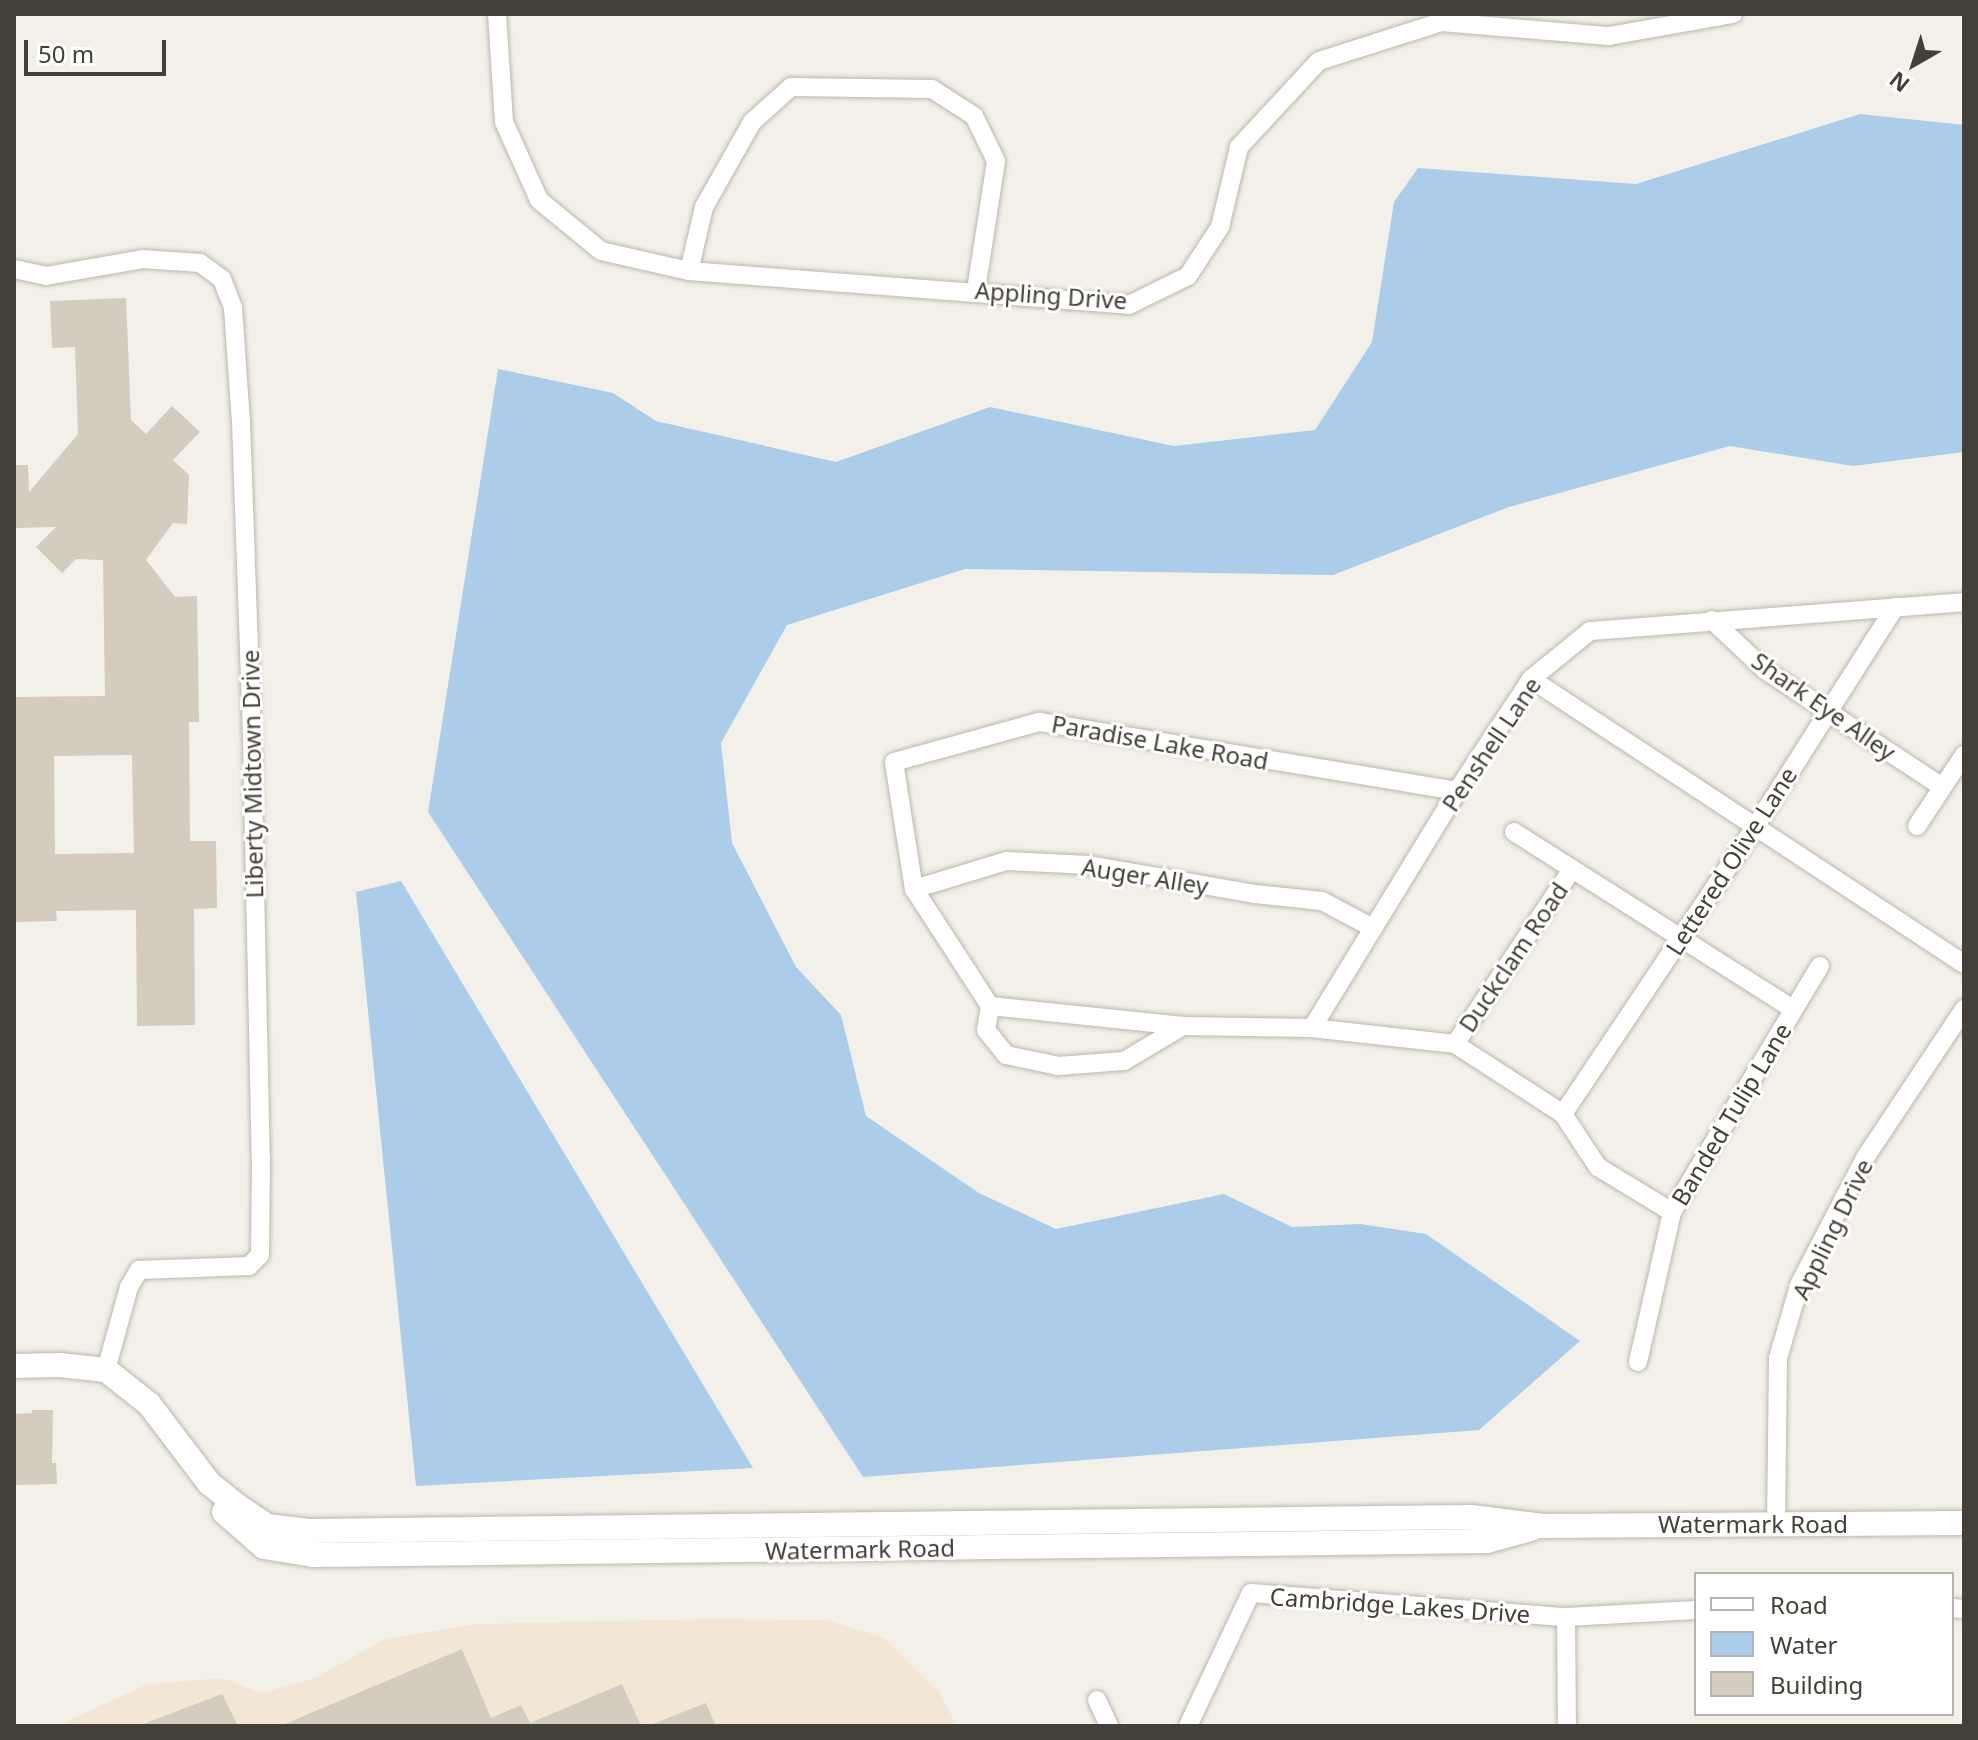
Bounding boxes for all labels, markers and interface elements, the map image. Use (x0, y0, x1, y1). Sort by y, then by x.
scale bar (28, 24, 170, 74)
north arrow (1874, 24, 1954, 104)
text: 50 m (38, 37, 94, 70)
text: N (1883, 65, 1915, 100)
street label: Appling Drive (974, 275, 1128, 315)
street label: Shark Eye Alley (1747, 646, 1901, 766)
street label: Liberty Midtown Drive (235, 649, 269, 899)
street label: Penshell Lane (1436, 671, 1546, 817)
street label: Paradise Lake Road (1049, 709, 1271, 775)
street label: Lettered Olive Lane (1659, 762, 1803, 960)
street label: Auger Alley (1080, 852, 1210, 900)
street label: Duckclam Road (1452, 877, 1574, 1037)
street label: Banded Tulip Lane (1665, 1017, 1797, 1211)
street label: Appling Drive (1786, 1154, 1878, 1304)
street label: Watermark Road (1658, 1510, 1848, 1538)
street label: Watermark Road (765, 1533, 955, 1565)
legend (1694, 1572, 1954, 1716)
street label: Cambridge Lakes Drive (1269, 1582, 1531, 1628)
text: Road (1770, 1588, 1828, 1621)
text: Water (1770, 1628, 1837, 1661)
text: Building (1770, 1668, 1863, 1701)

